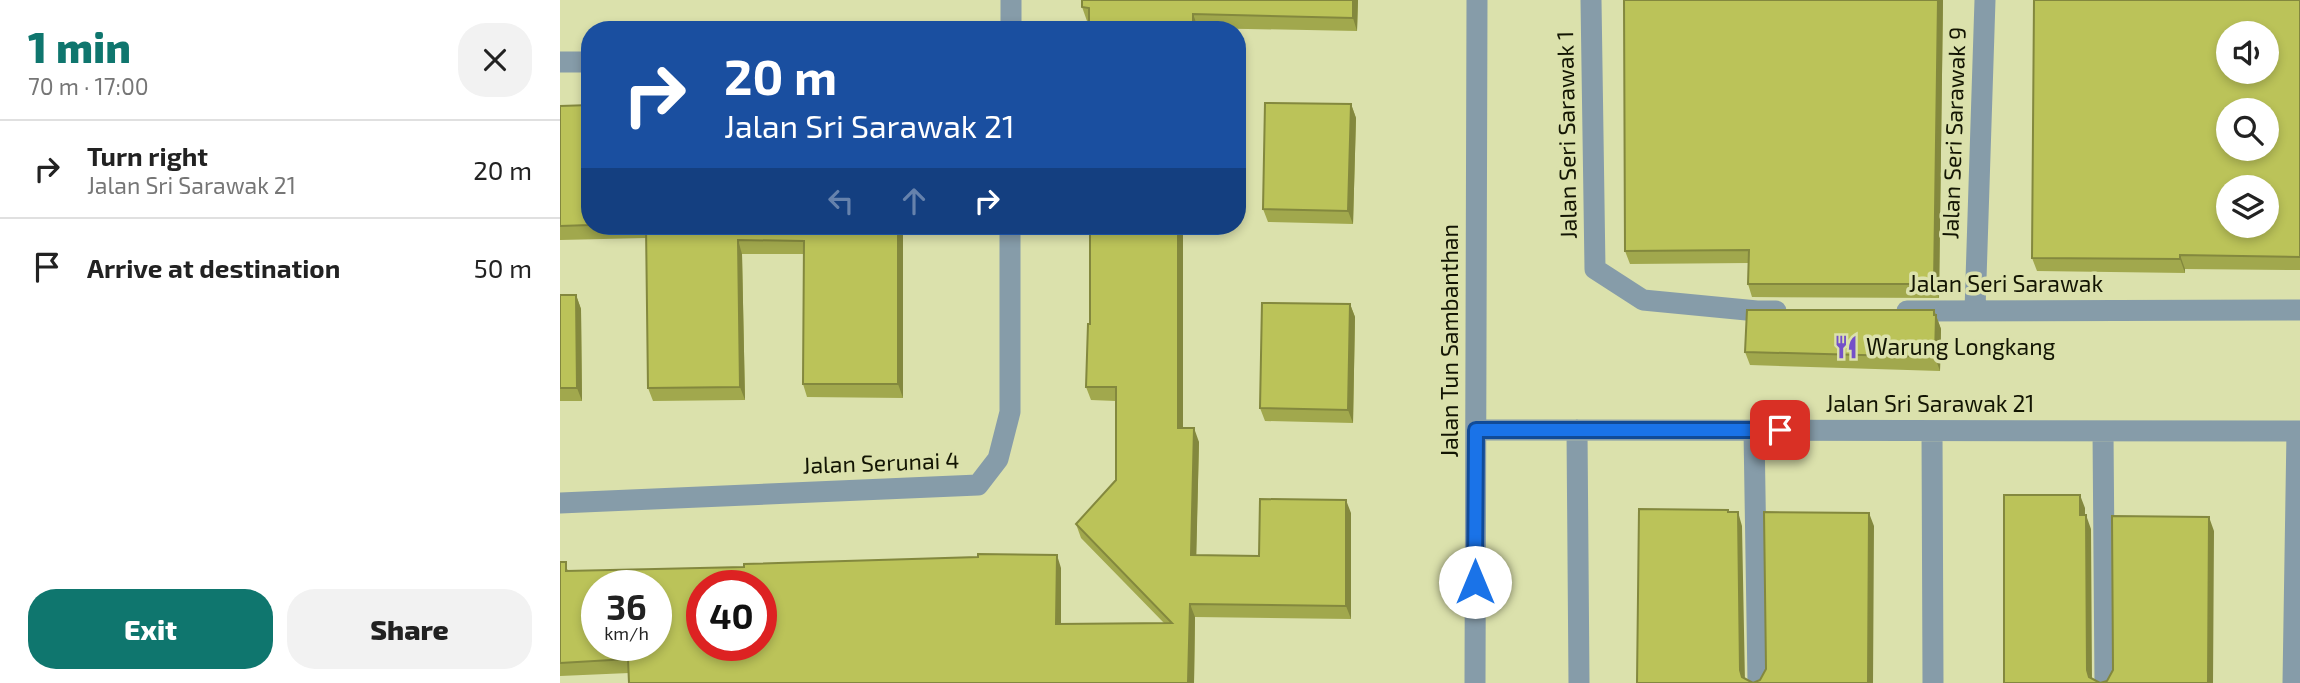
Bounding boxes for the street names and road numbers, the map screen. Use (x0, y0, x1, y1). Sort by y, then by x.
street label: Jalan Seri Sarawak 9 (1935, 26, 1971, 240)
street label: Jalan Seri Sarawak 1 (1550, 31, 1582, 239)
street label: Jalan Tun Sambanthan (1435, 224, 1463, 458)
street label: Jalan Seri Sarawak (1909, 269, 2103, 297)
street label: Jalan Sri Sarawak 21 (1826, 389, 2034, 417)
street label: Jalan Serunai 4 (802, 445, 960, 479)

